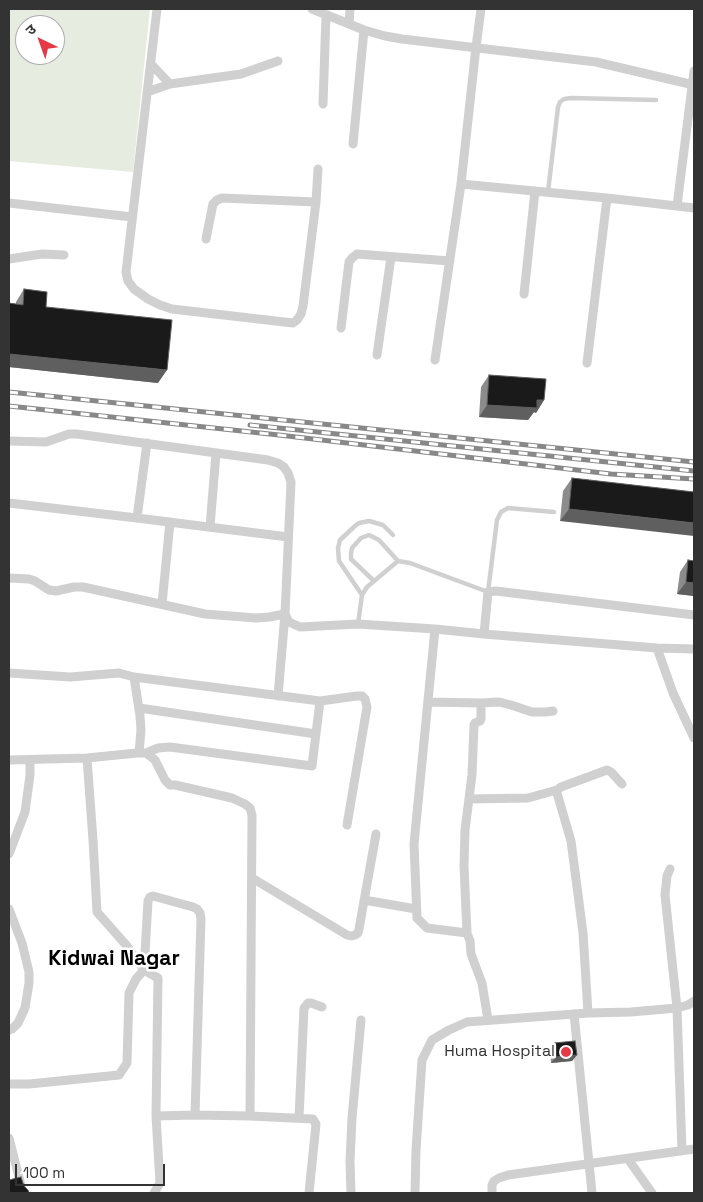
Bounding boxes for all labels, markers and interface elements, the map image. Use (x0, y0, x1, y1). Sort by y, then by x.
north arrow (15, 15, 65, 65)
text: उ (22, 20, 40, 39)
district label: Kidwai Nagar (48, 946, 180, 972)
place label: Huma Hospital (444, 1042, 555, 1062)
marker: Huma Hospital (559, 1045, 573, 1059)
scale bar (18, 1154, 168, 1186)
text: 100 m (23, 1163, 65, 1182)

